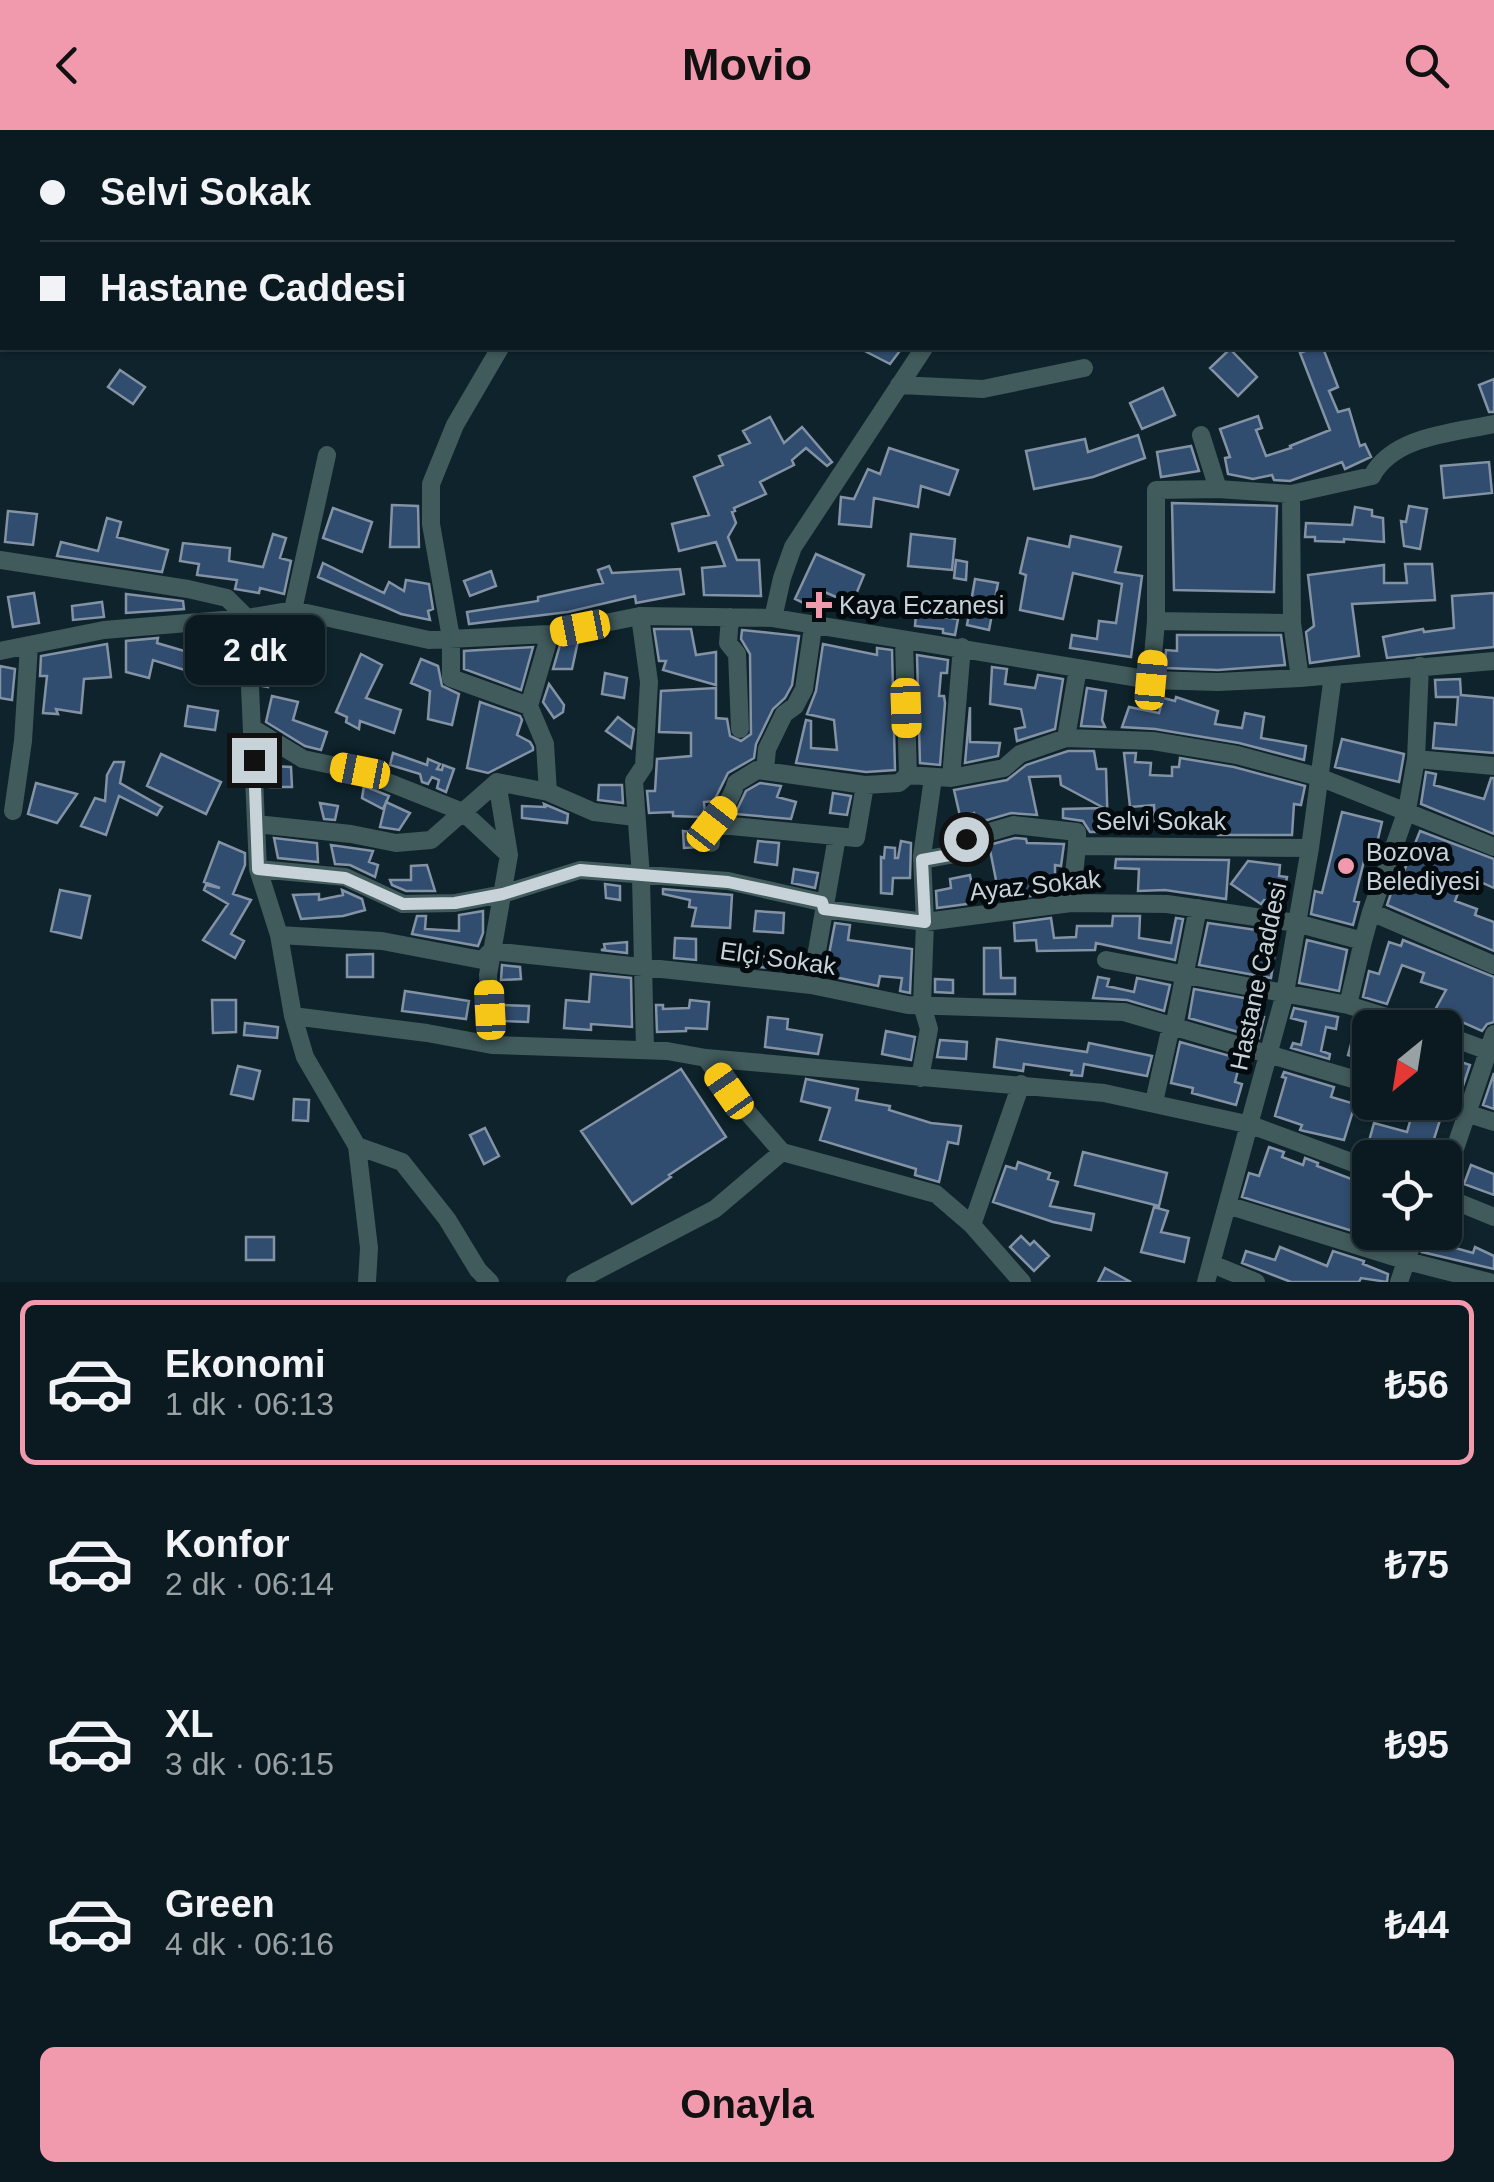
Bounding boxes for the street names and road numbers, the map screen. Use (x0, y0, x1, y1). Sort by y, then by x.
street label: Selvi Sokak (1096, 807, 1227, 835)
street label: Ayaz Sokak (968, 864, 1102, 906)
street label: Hastane Caddesi (1224, 879, 1292, 1073)
street label: Elçi Sokak (718, 936, 838, 980)

